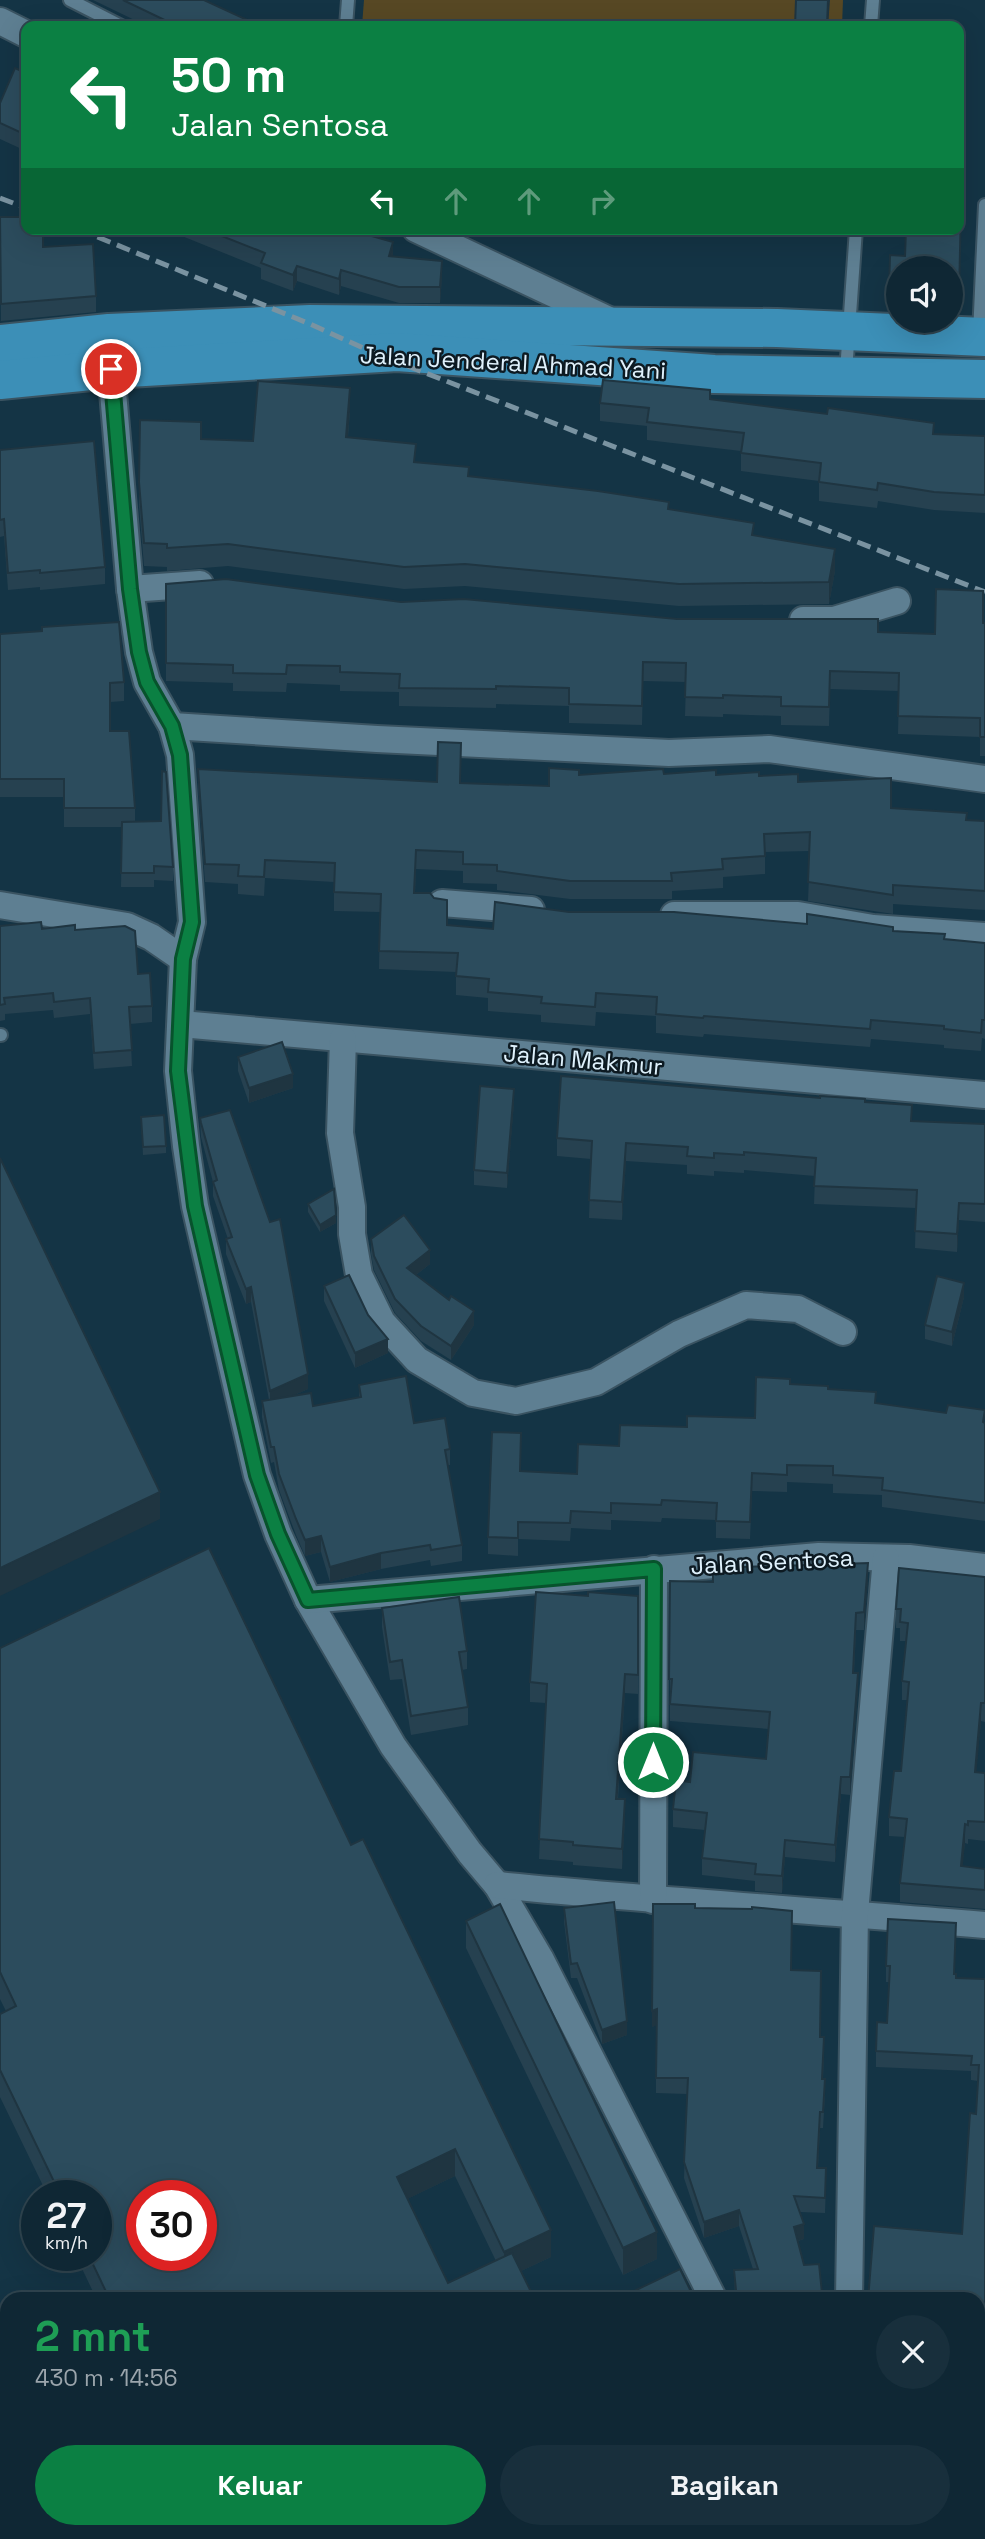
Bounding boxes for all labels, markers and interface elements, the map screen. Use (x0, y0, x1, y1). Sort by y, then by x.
text: 50 m (171, 44, 286, 106)
icon: left (56, 49, 147, 140)
text: Jalan Sentosa (171, 105, 388, 145)
icon: left (364, 182, 402, 220)
icon: ahead (437, 182, 475, 220)
icon: ahead (510, 182, 548, 220)
icon: right (583, 182, 621, 220)
map controls (886, 256, 963, 333)
button: sound (886, 256, 963, 333)
pin (81, 339, 141, 399)
street label: Jalan Jenderal Ahmad Yani (359, 339, 667, 386)
icon: arrive (92, 350, 130, 388)
street label: Jalan Makmur (502, 1037, 664, 1082)
street label: Jalan Sentosa (690, 1542, 854, 1581)
position arrow (616, 1725, 690, 1799)
speed limit sign: 30 (126, 2180, 217, 2271)
text: 27 (47, 2194, 86, 2238)
text: km/h (45, 2231, 88, 2254)
text: 2 mnt (35, 2310, 151, 2363)
button: close (876, 2315, 950, 2389)
text: 430 m · 14:56 (35, 2363, 178, 2393)
button: Keluar (35, 2445, 486, 2525)
button: Bagikan (500, 2445, 950, 2525)

